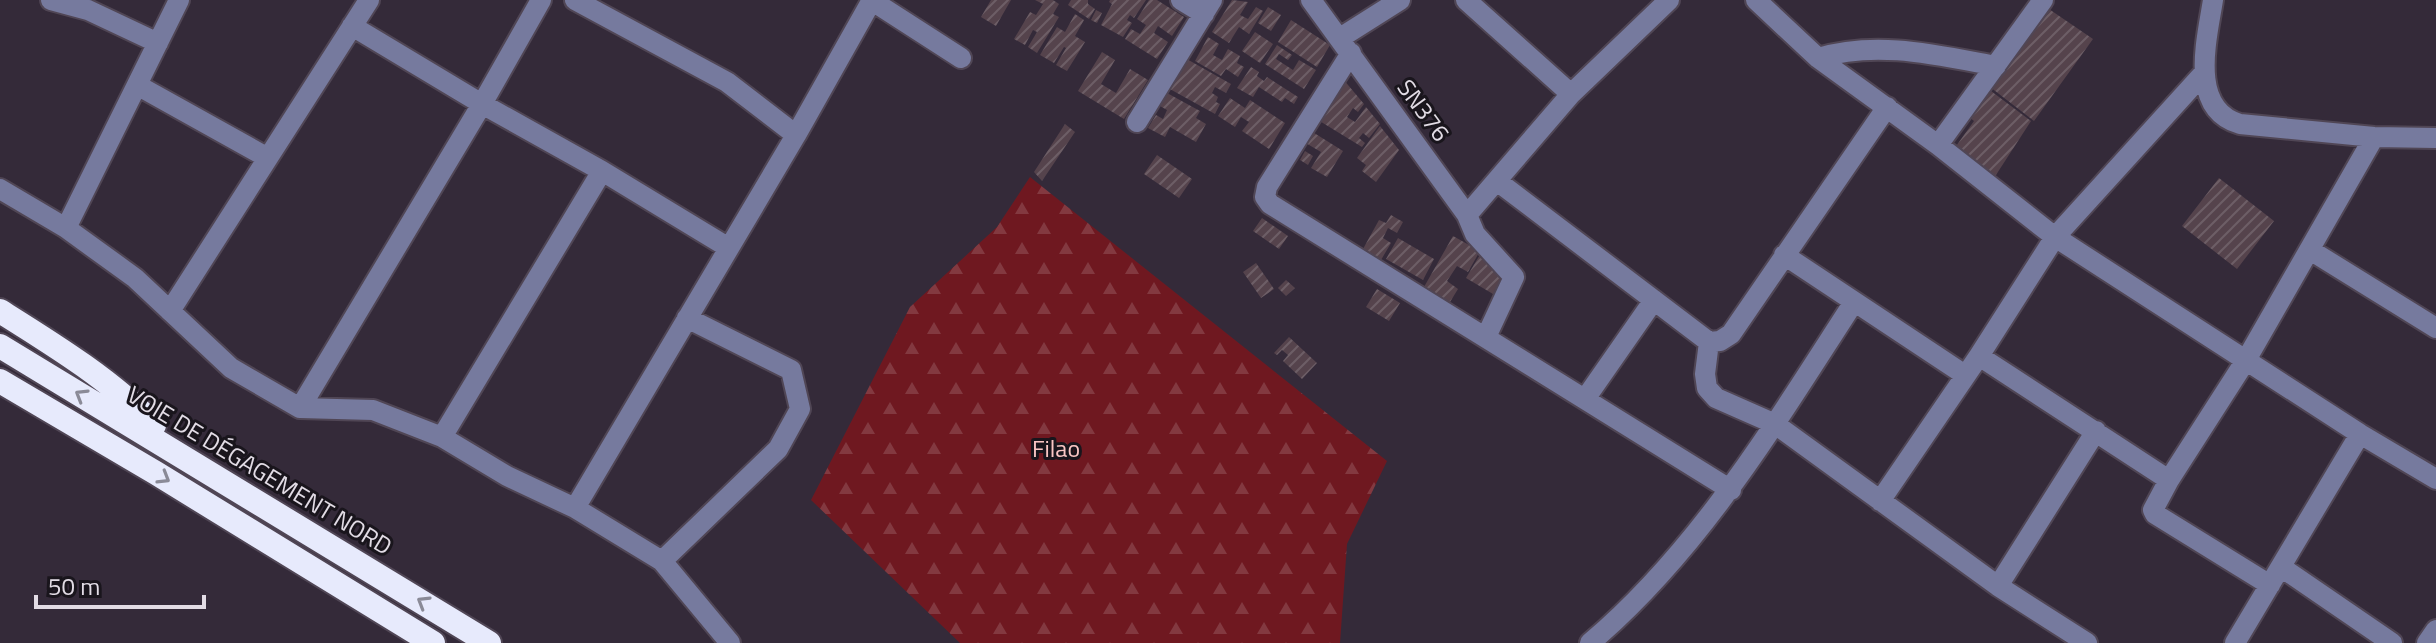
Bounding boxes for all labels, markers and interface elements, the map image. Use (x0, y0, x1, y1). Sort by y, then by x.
street label: SN376 (1389, 71, 1459, 149)
street label: VOIE DE DÉGAGEMENT NORD (121, 376, 399, 564)
one-way arrow (75, 389, 90, 404)
park label: Filao (1032, 430, 1080, 466)
one-way arrow (155, 468, 170, 483)
scale bar (36, 559, 204, 609)
text: 50 m (48, 568, 100, 604)
one-way arrow (417, 597, 432, 612)

